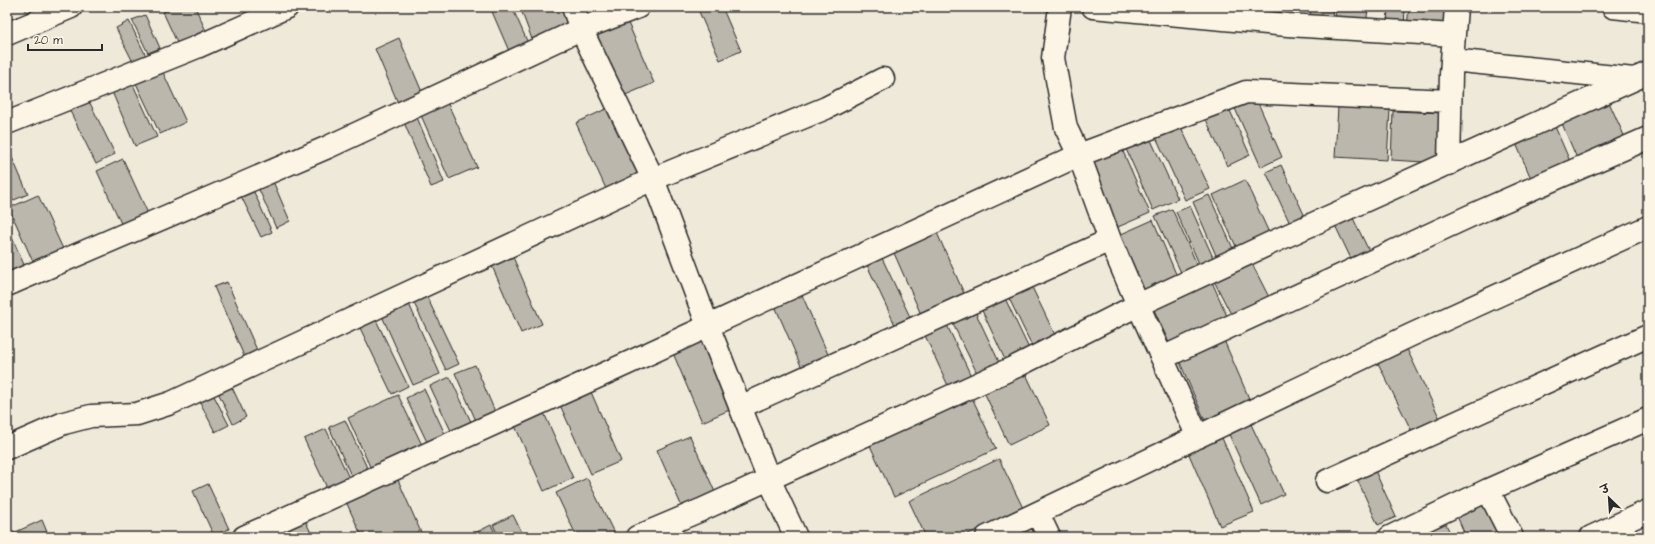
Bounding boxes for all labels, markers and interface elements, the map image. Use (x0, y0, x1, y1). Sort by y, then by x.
scale bar (28, 26, 102, 52)
text: 20 m (34, 32, 63, 49)
north arrow (1589, 478, 1629, 518)
text: उ (1598, 480, 1613, 498)

